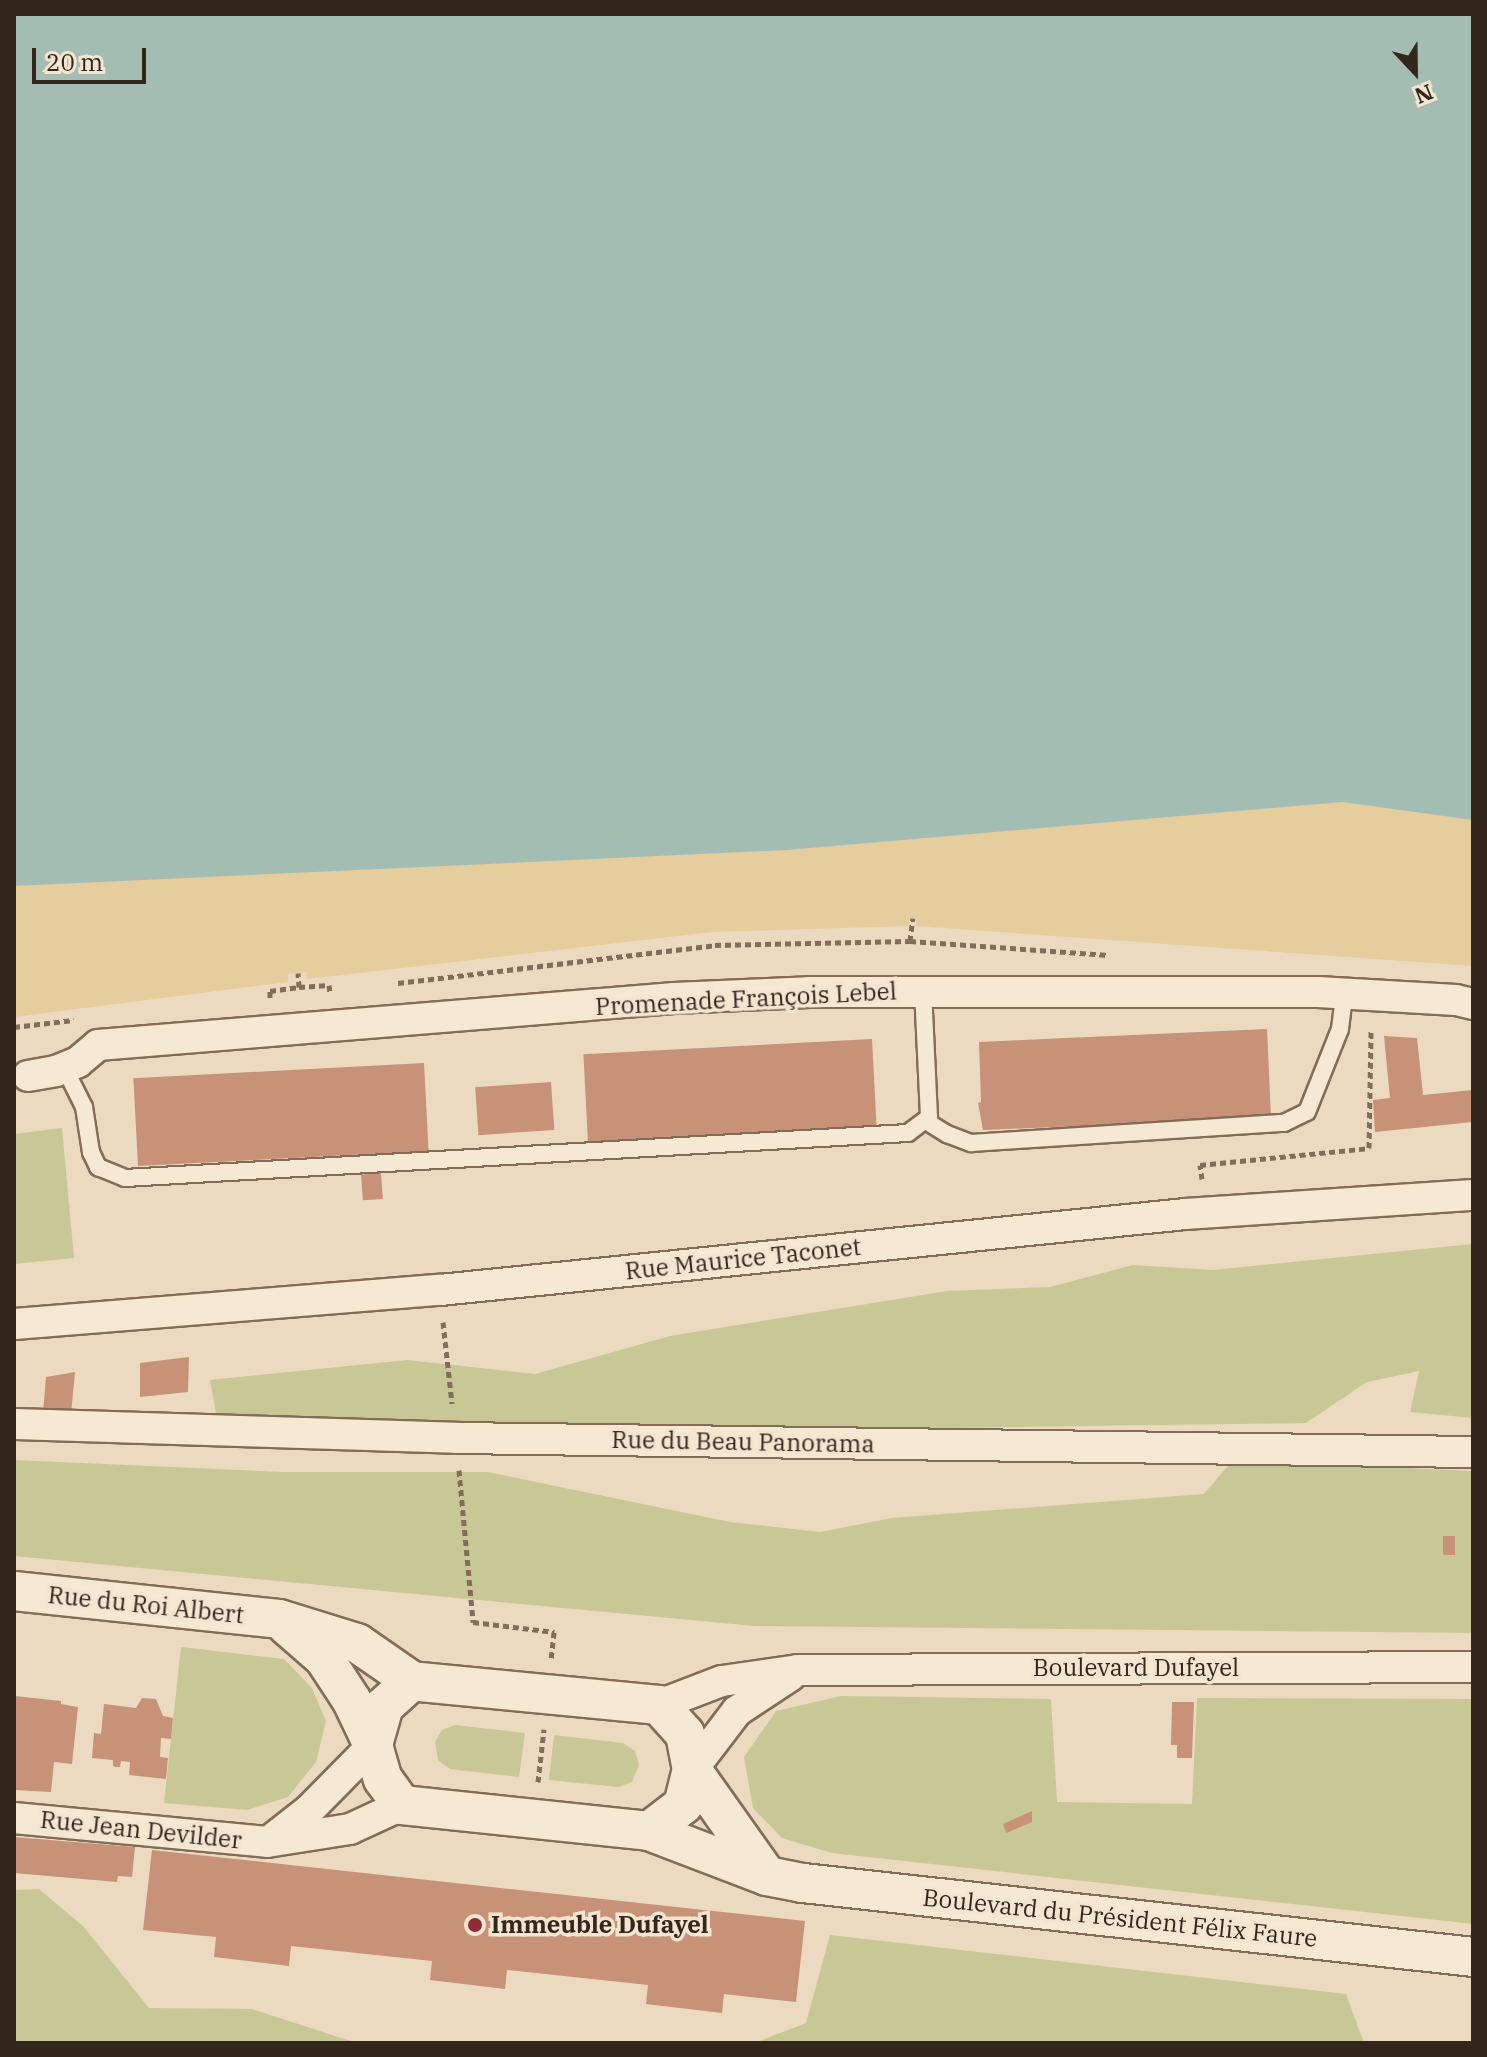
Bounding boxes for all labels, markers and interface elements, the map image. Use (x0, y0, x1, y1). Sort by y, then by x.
scale bar (36, 32, 150, 82)
north arrow (1375, 32, 1455, 112)
text: 20 m (46, 46, 103, 78)
text: N (1411, 78, 1438, 111)
street label: Promenade François Lebel (594, 977, 898, 1021)
street label: Rue Maurice Taconet (624, 1232, 862, 1286)
street label: Rue du Beau Panorama (611, 1425, 875, 1459)
street label: Rue du Roi Albert (47, 1580, 245, 1630)
street label: Boulevard Dufayel (1033, 1654, 1239, 1682)
street label: Rue Jean Devilder (39, 1805, 243, 1855)
street label: Boulevard du Président Félix Faure (921, 1883, 1319, 1953)
place label: Immeuble Dufayel (491, 1911, 709, 1939)
marker: Immeuble Dufayel (466, 1916, 484, 1934)

